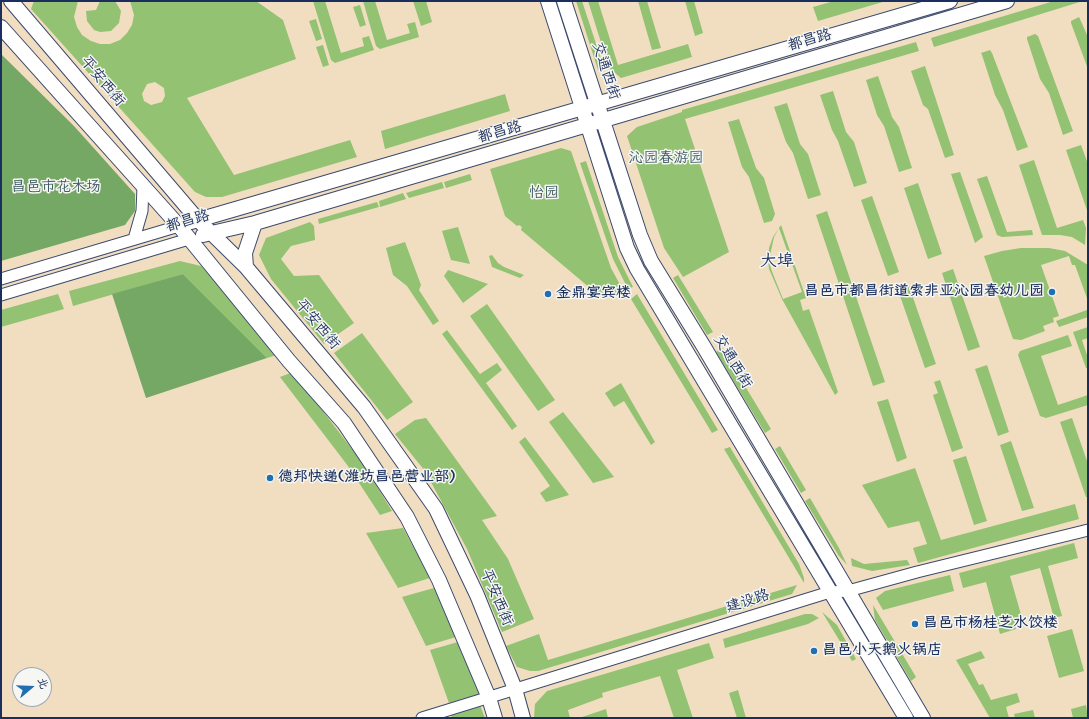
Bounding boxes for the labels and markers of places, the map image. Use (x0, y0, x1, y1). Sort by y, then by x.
place label: 昌邑市都昌街道索非亚沁园春幼儿园 (804, 283, 1044, 301)
place label: 金鼎宴宾楼 (556, 285, 631, 303)
marker: 昌邑市都昌街道索非亚沁园春幼儿园 (1047, 287, 1057, 297)
marker: 金鼎宴宾楼 (543, 289, 553, 299)
place label: 德邦快递(潍坊昌邑营业部) (278, 469, 455, 487)
marker: 德邦快递(潍坊昌邑营业部) (265, 473, 275, 483)
place label: 昌邑市杨桂芝水饺楼 (923, 615, 1058, 633)
marker: 昌邑市杨桂芝水饺楼 (910, 619, 920, 629)
place label: 昌邑小天鹅火锅店 (822, 642, 942, 660)
marker: 昌邑小天鹅火锅店 (809, 646, 819, 656)

